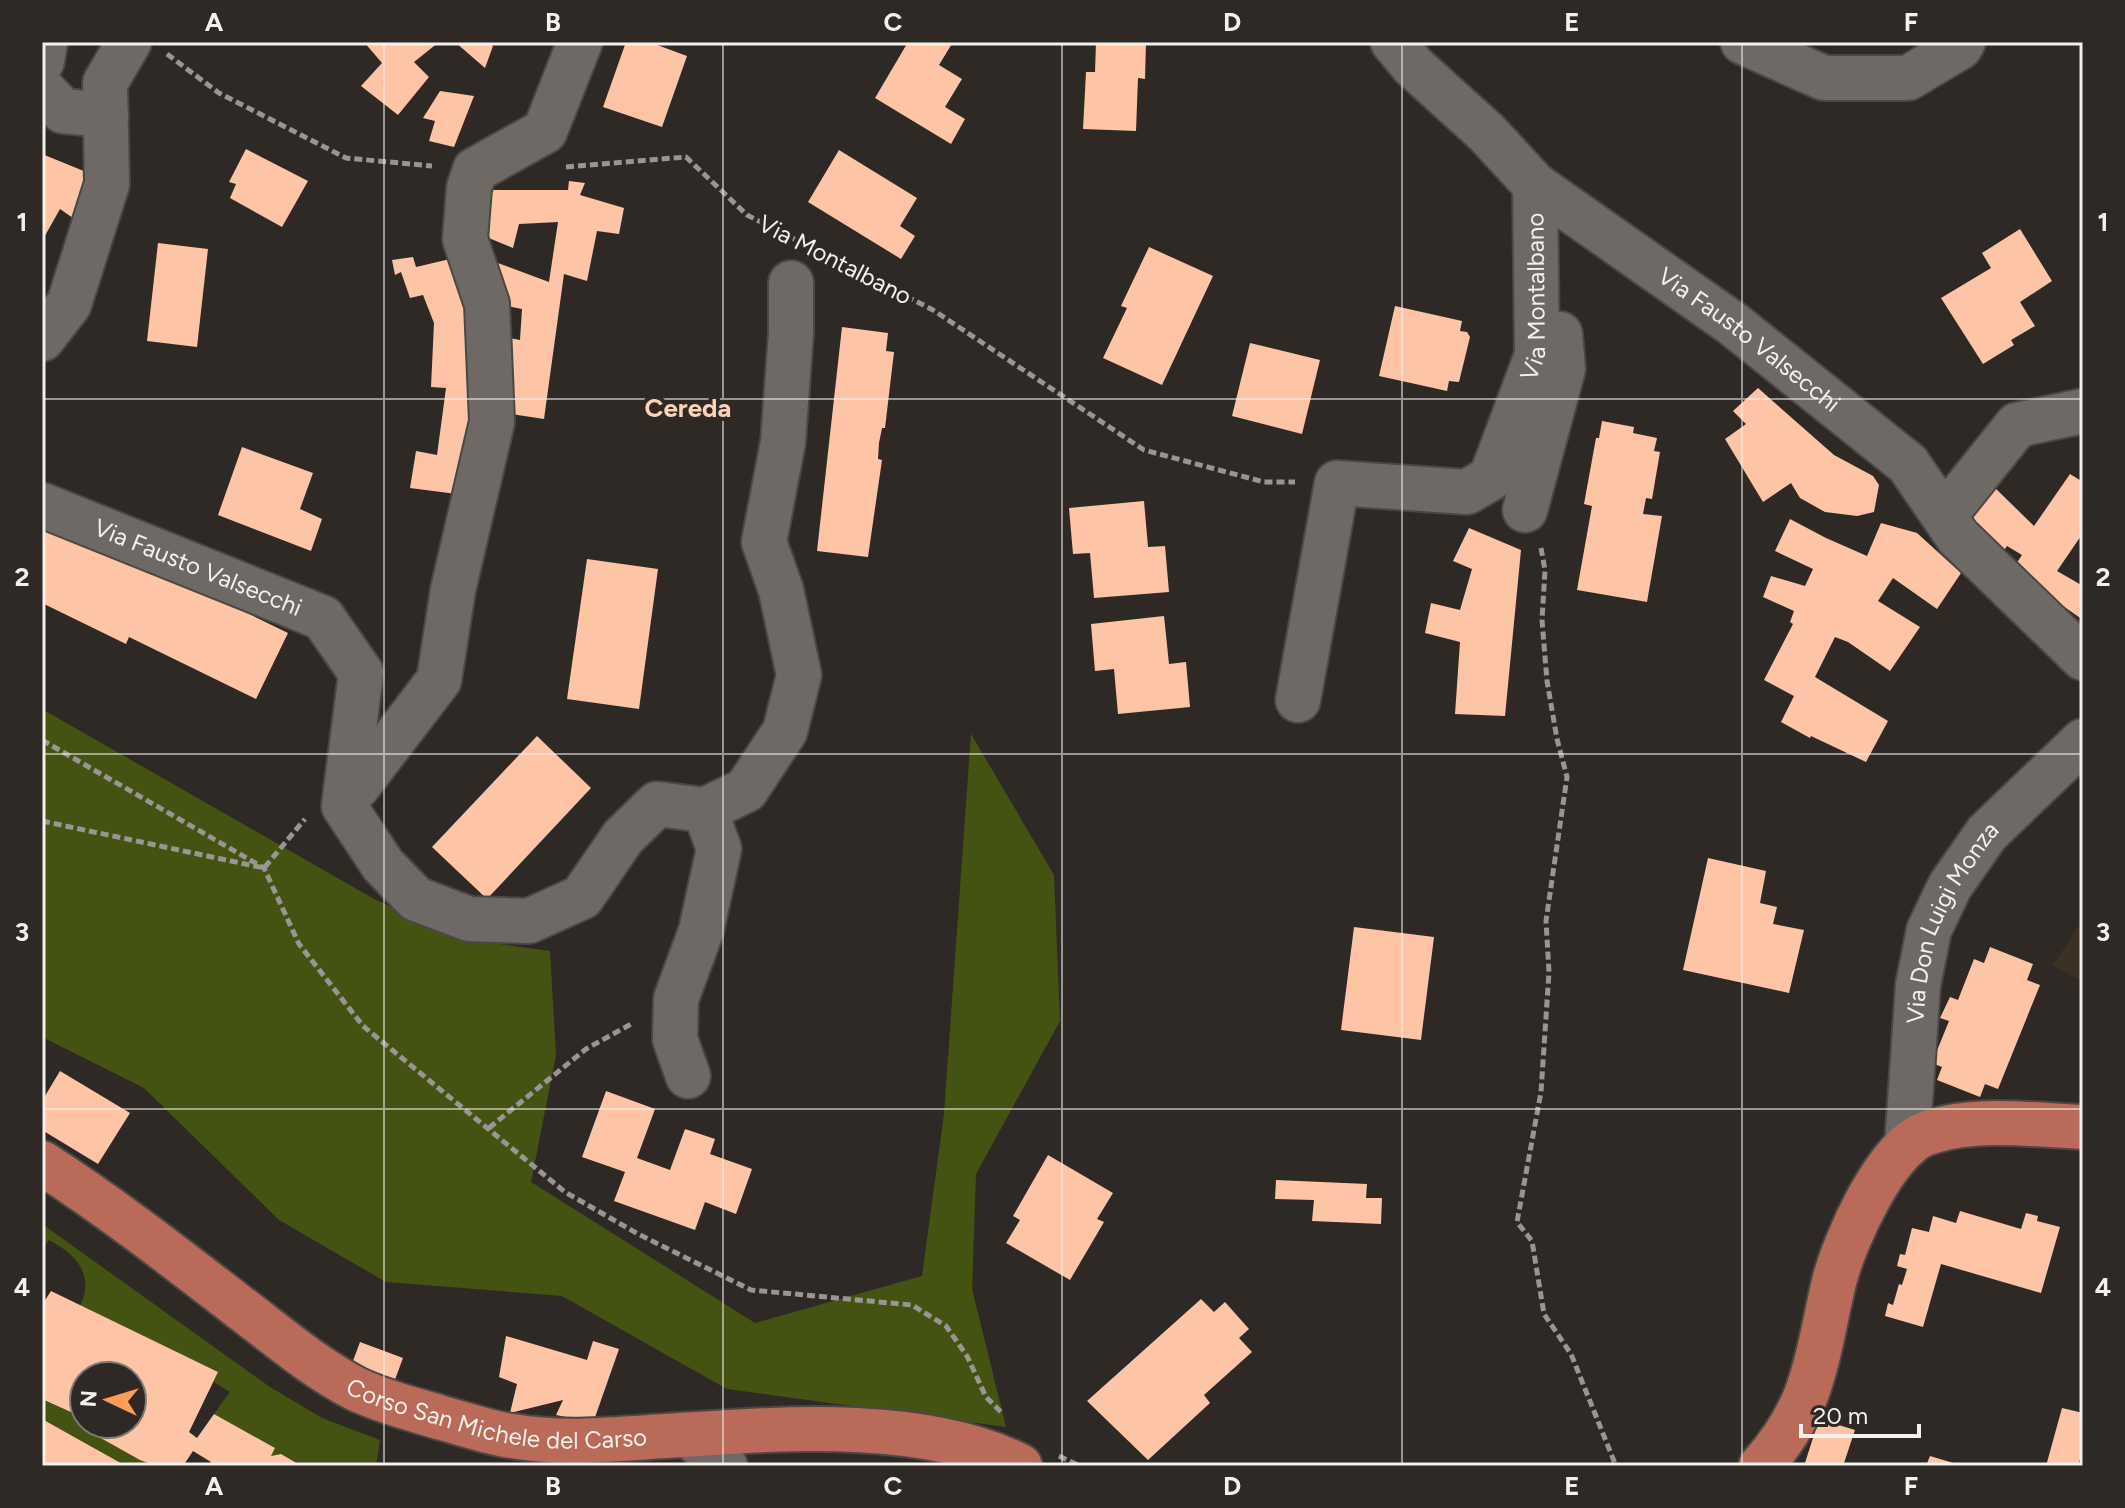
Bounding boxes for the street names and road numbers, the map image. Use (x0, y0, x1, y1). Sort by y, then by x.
street label: Via Montalbano (754, 208, 917, 311)
street label: Via Montalbano (1514, 213, 1551, 384)
street label: Via Fausto Valsecchi (1653, 261, 1846, 418)
street label: Via Fausto Valsecchi (90, 512, 306, 622)
street label: Via Don Luigi Monza (1900, 815, 2004, 1025)
street label: Corso San Michele del Carso (342, 1372, 648, 1455)

